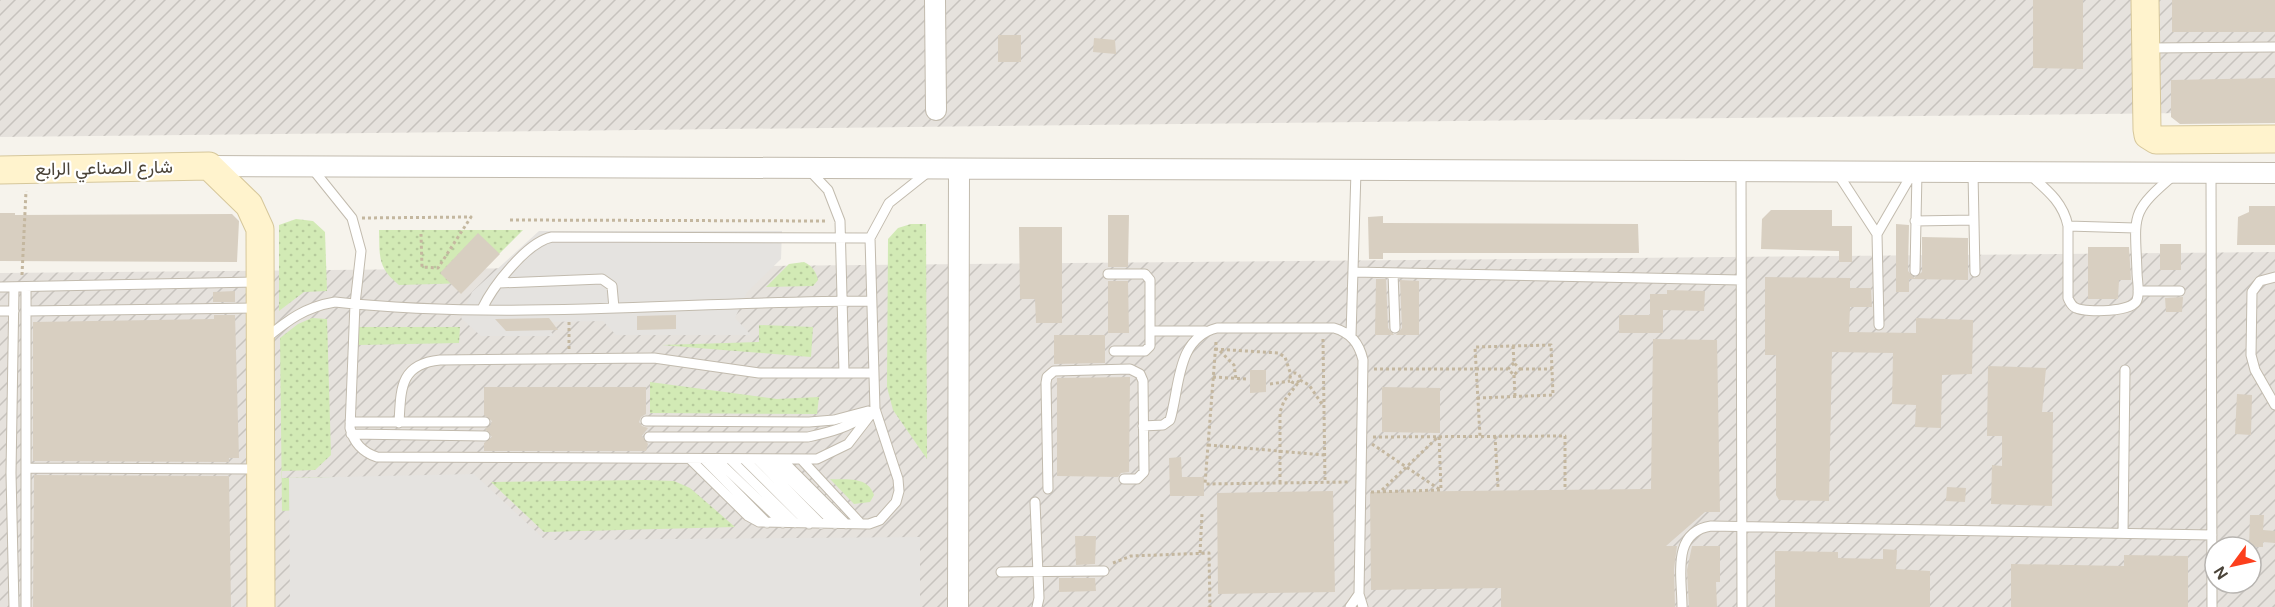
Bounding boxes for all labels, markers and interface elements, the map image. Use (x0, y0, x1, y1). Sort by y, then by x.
street label: شارع الصناعي الرابع (35, 155, 173, 184)
north arrow (2203, 535, 2263, 595)
text: N (2209, 562, 2233, 584)

